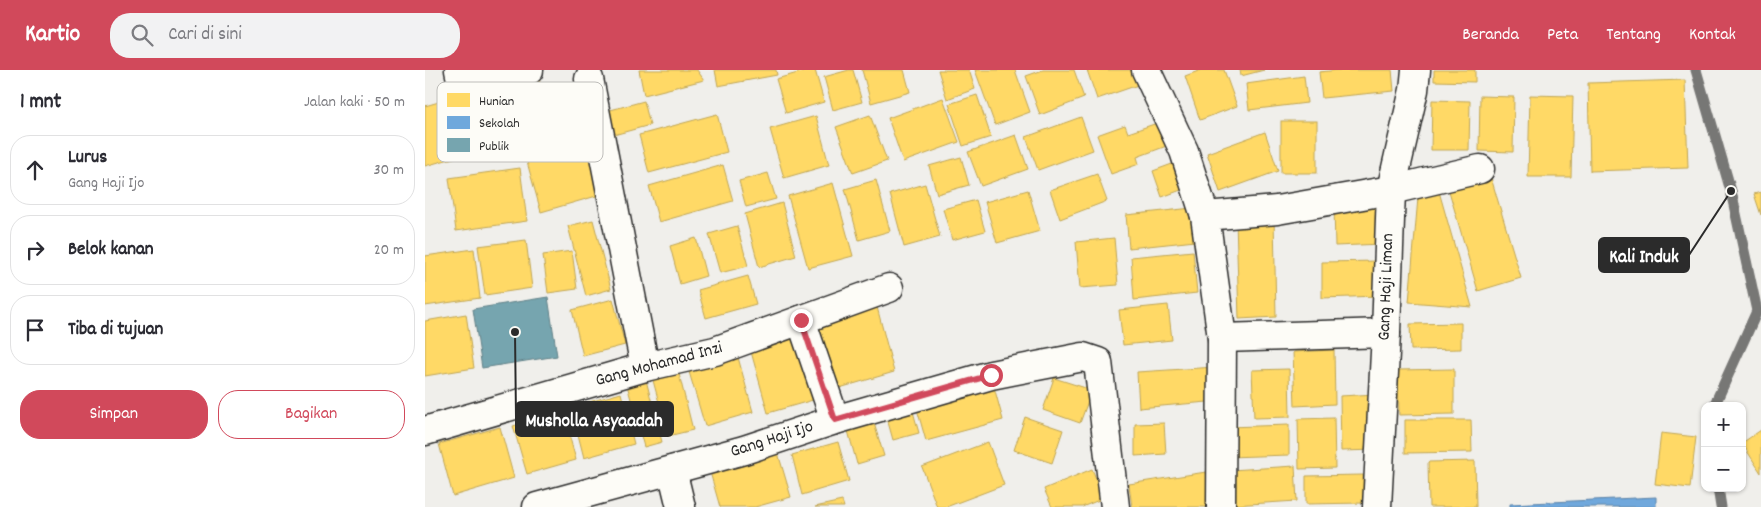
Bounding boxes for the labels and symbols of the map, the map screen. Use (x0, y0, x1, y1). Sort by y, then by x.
legend (437, 82, 603, 162)
text: Hunian (479, 92, 514, 112)
text: Sekolah (479, 114, 520, 134)
text: Publik (479, 137, 509, 157)
street label: Gang Haji Liman (1373, 233, 1401, 341)
callout: Kali Induk (1599, 238, 1689, 272)
text: Kali Induk (1609, 245, 1679, 272)
route end (790, 309, 813, 332)
street label: Gang Mohamad Inzi (593, 336, 725, 394)
route start (980, 364, 1003, 387)
callout: Musholla Asyaadah (516, 402, 673, 436)
text: Musholla Asyaadah (525, 409, 663, 436)
street label: Gang Haji Ijo (727, 415, 817, 465)

